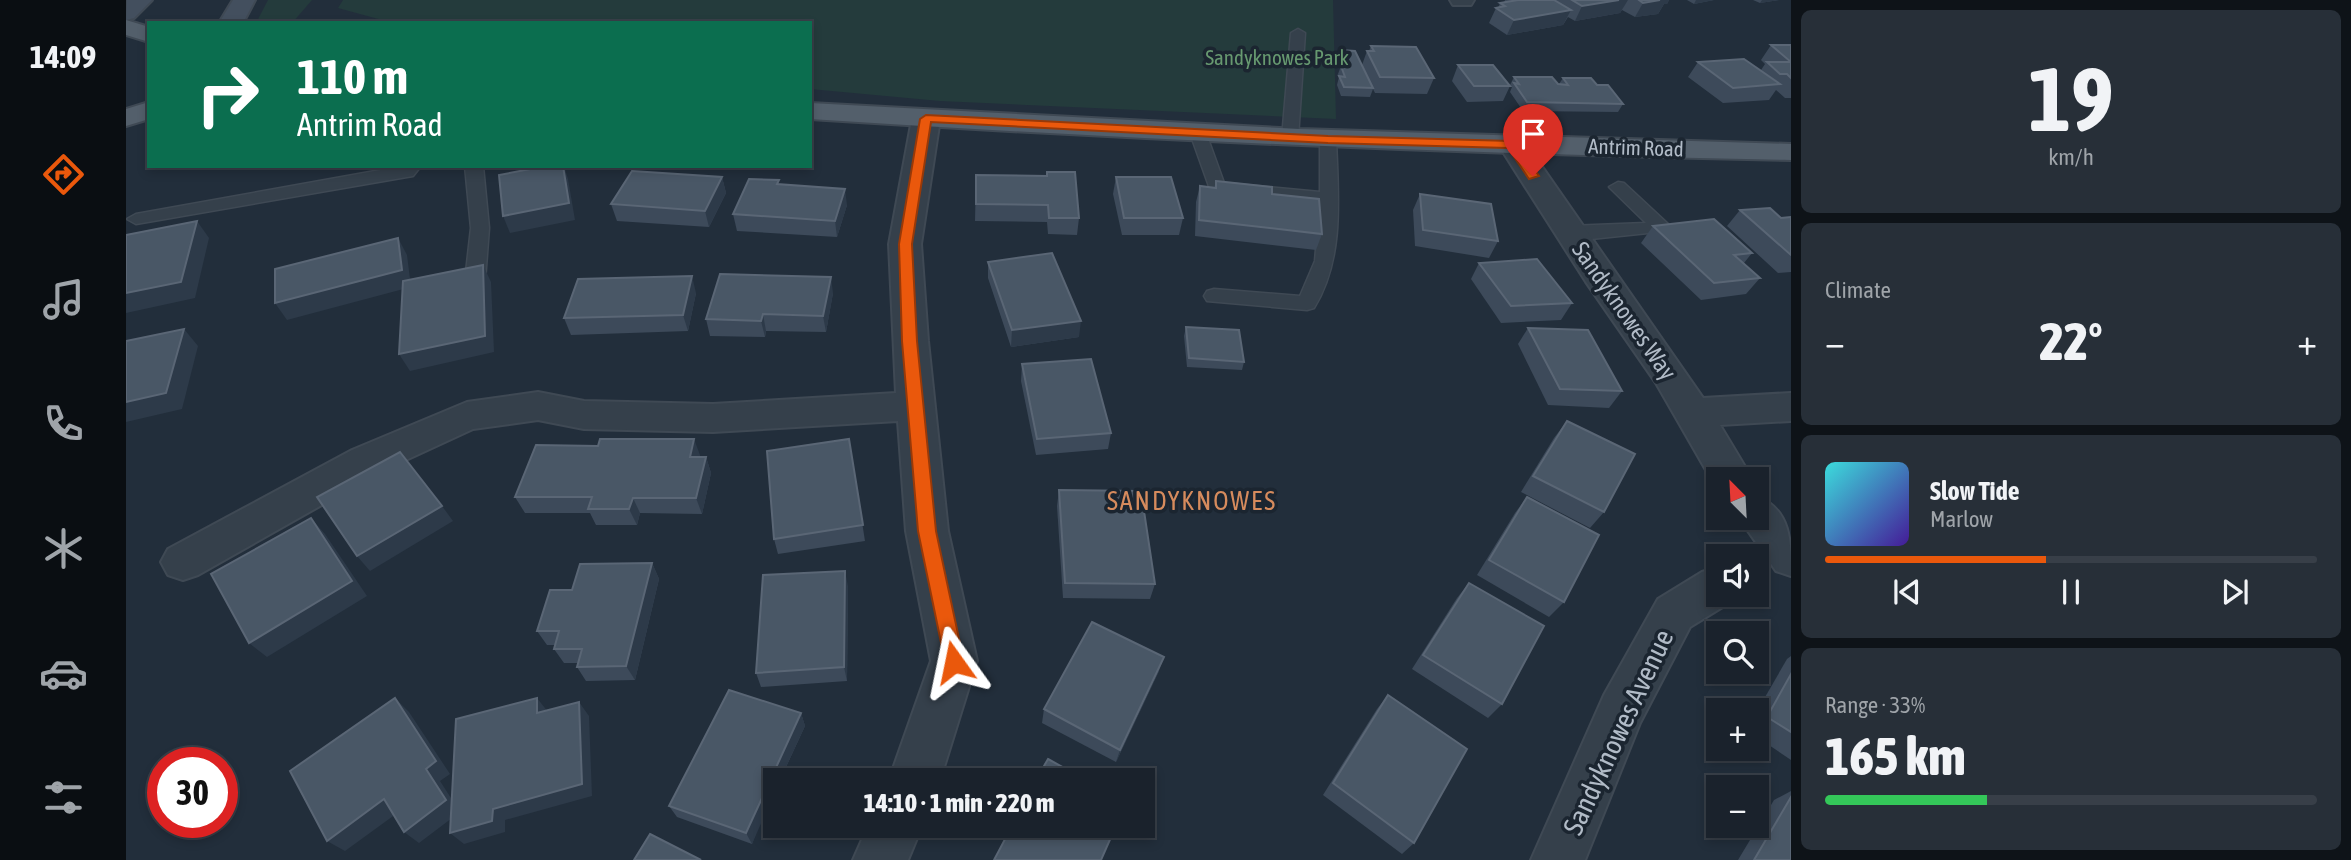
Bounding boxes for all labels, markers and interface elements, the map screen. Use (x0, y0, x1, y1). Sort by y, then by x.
text: 14:09 (30, 38, 96, 75)
park label: Sandyknowes Park (1205, 45, 1349, 69)
text: 19 (2028, 46, 2114, 150)
text: 110 m (297, 48, 408, 104)
icon: right (182, 49, 273, 140)
pin (1503, 104, 1563, 176)
text: Antrim Road (297, 106, 443, 143)
icon: arrive (1514, 115, 1552, 153)
street label: Antrim Road (1588, 133, 1684, 161)
text: km/h (2048, 144, 2094, 170)
icon: directions (39, 150, 88, 199)
street label: Sandyknowes Way (1567, 237, 1682, 385)
icon: music (39, 275, 88, 324)
text: Climate (1825, 277, 1891, 303)
text: 22° (2039, 311, 2103, 371)
text: − (1825, 320, 1845, 363)
text: + (2297, 320, 2317, 363)
icon: phone (39, 399, 88, 448)
north arrow (1706, 467, 1769, 530)
map controls (1706, 467, 1769, 838)
text: Slow Tide (1930, 476, 2020, 506)
district label: SANDYKNOWES (1107, 486, 1277, 516)
text: Marlow (1930, 506, 1993, 532)
icon: climate (39, 524, 88, 573)
button: sound (1706, 544, 1769, 607)
icon: previous (1888, 573, 1926, 611)
icon: pause (2052, 573, 2090, 611)
icon: next (2216, 573, 2254, 611)
button: search (1706, 621, 1769, 684)
street label: Sandyknowes Avenue (1557, 624, 1679, 840)
position arrow (917, 625, 991, 699)
icon: car (39, 649, 88, 698)
text: Range · 33% (1825, 692, 1925, 718)
button: + (1706, 698, 1769, 761)
text: 165 km (1825, 726, 1966, 786)
speed limit sign: 30 (147, 747, 238, 838)
icon: filters (39, 773, 88, 822)
button: − (1706, 775, 1769, 838)
text: 14:10 · 1 min · 220 m (864, 788, 1054, 818)

